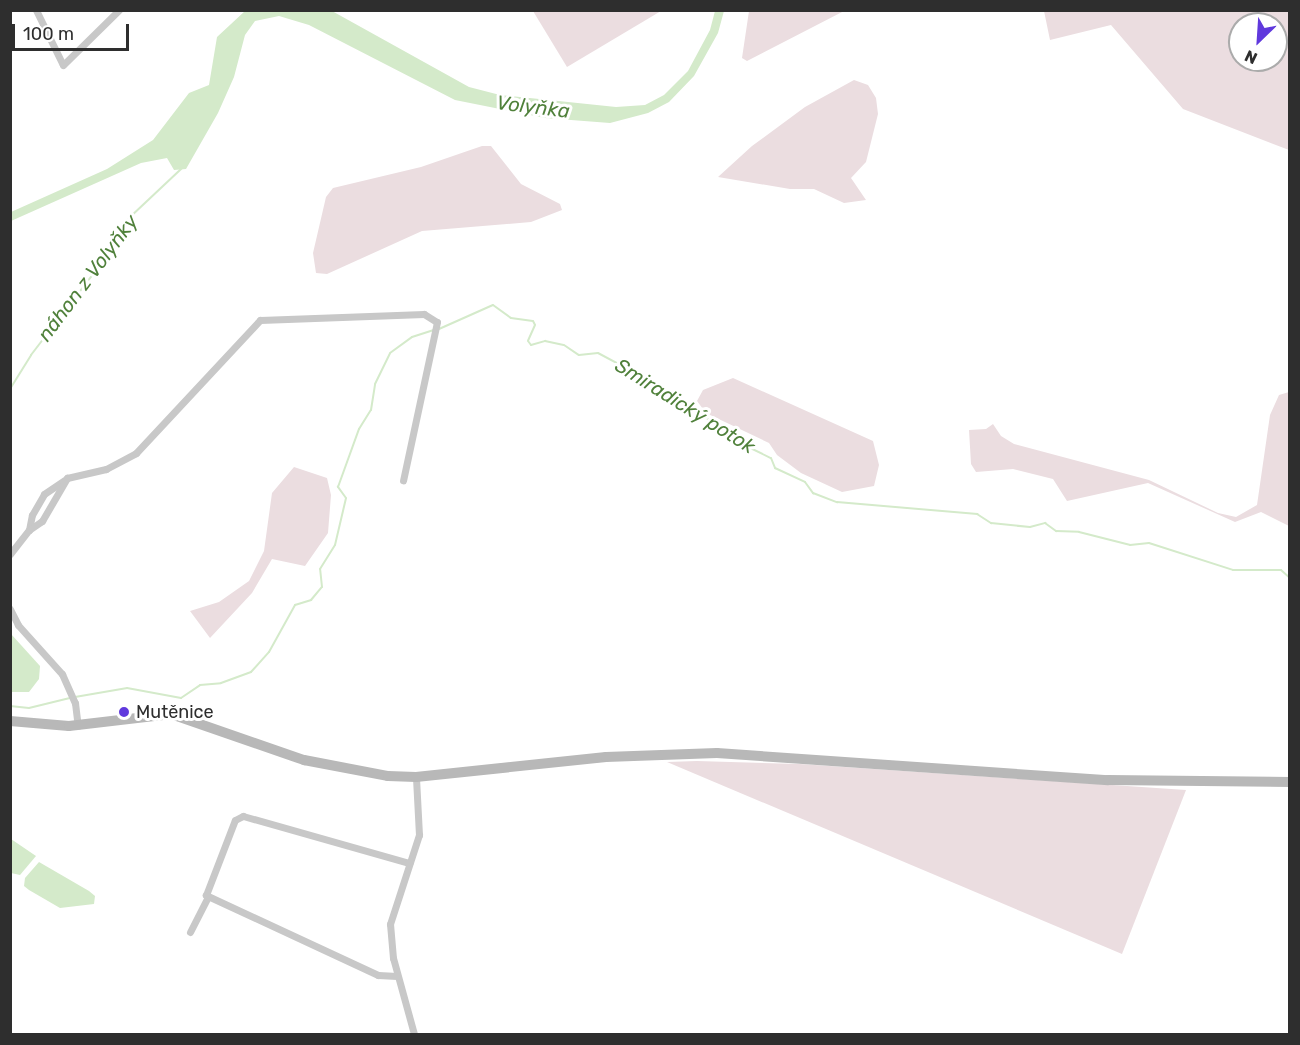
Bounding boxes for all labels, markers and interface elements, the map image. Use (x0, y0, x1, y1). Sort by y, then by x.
scale bar (15, 12, 132, 50)
north arrow (1228, 12, 1288, 72)
text: 100 m (23, 23, 74, 45)
text: N (1242, 46, 1260, 68)
water label: Volyňka (495, 91, 571, 123)
water label: náhon z Volyňky (32, 210, 144, 346)
water label: Smiradický potok (610, 353, 760, 459)
place label: Mutěnice (136, 701, 214, 723)
marker: Mutěnice (117, 705, 131, 719)

